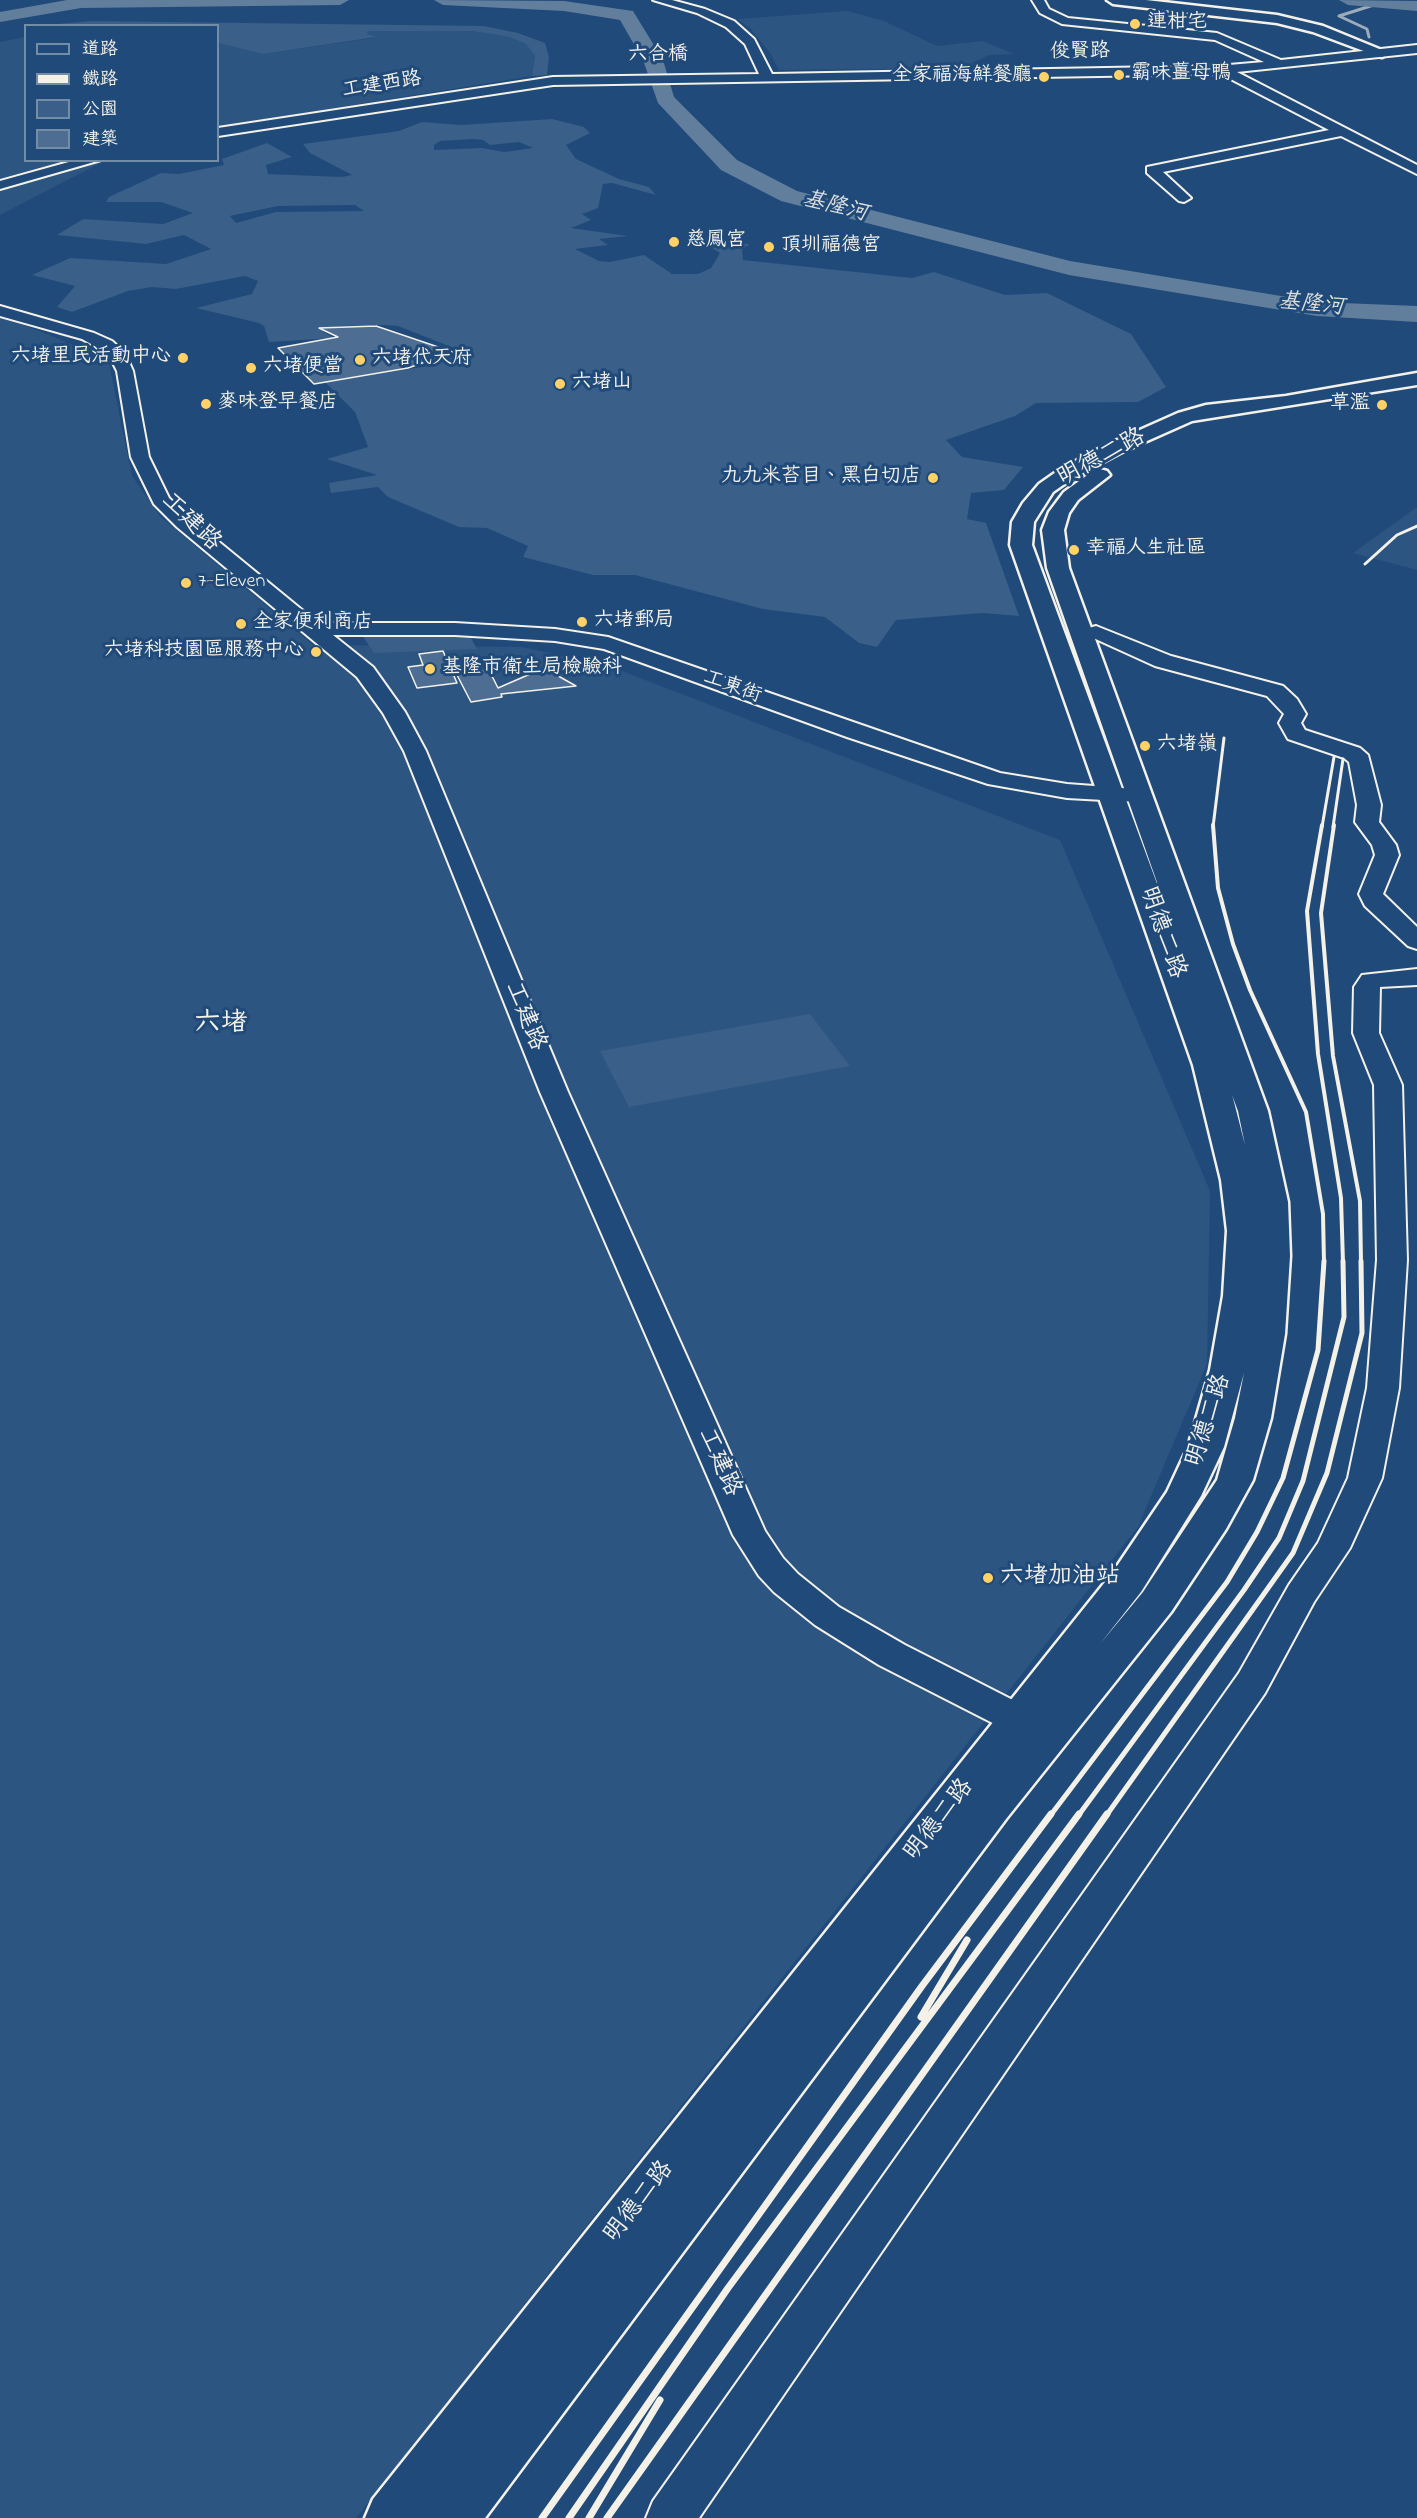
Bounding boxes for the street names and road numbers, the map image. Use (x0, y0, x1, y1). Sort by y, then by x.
street label: 俊賢路 (1050, 40, 1110, 66)
street label: 六合橋 (628, 43, 688, 69)
street label: 工建西路 (341, 68, 423, 104)
street label: 明德二路 (1053, 424, 1151, 494)
street label: 工建路 (154, 488, 226, 558)
street label: 工東街 (700, 666, 764, 710)
street label: 明德二路 (1132, 883, 1190, 983)
street label: 工建路 (497, 978, 551, 1056)
street label: 明德二路 (1181, 1371, 1239, 1471)
street label: 工建路 (690, 1424, 746, 1502)
street label: 明德二路 (899, 1774, 981, 1868)
street label: 明德二路 (599, 2156, 681, 2250)

